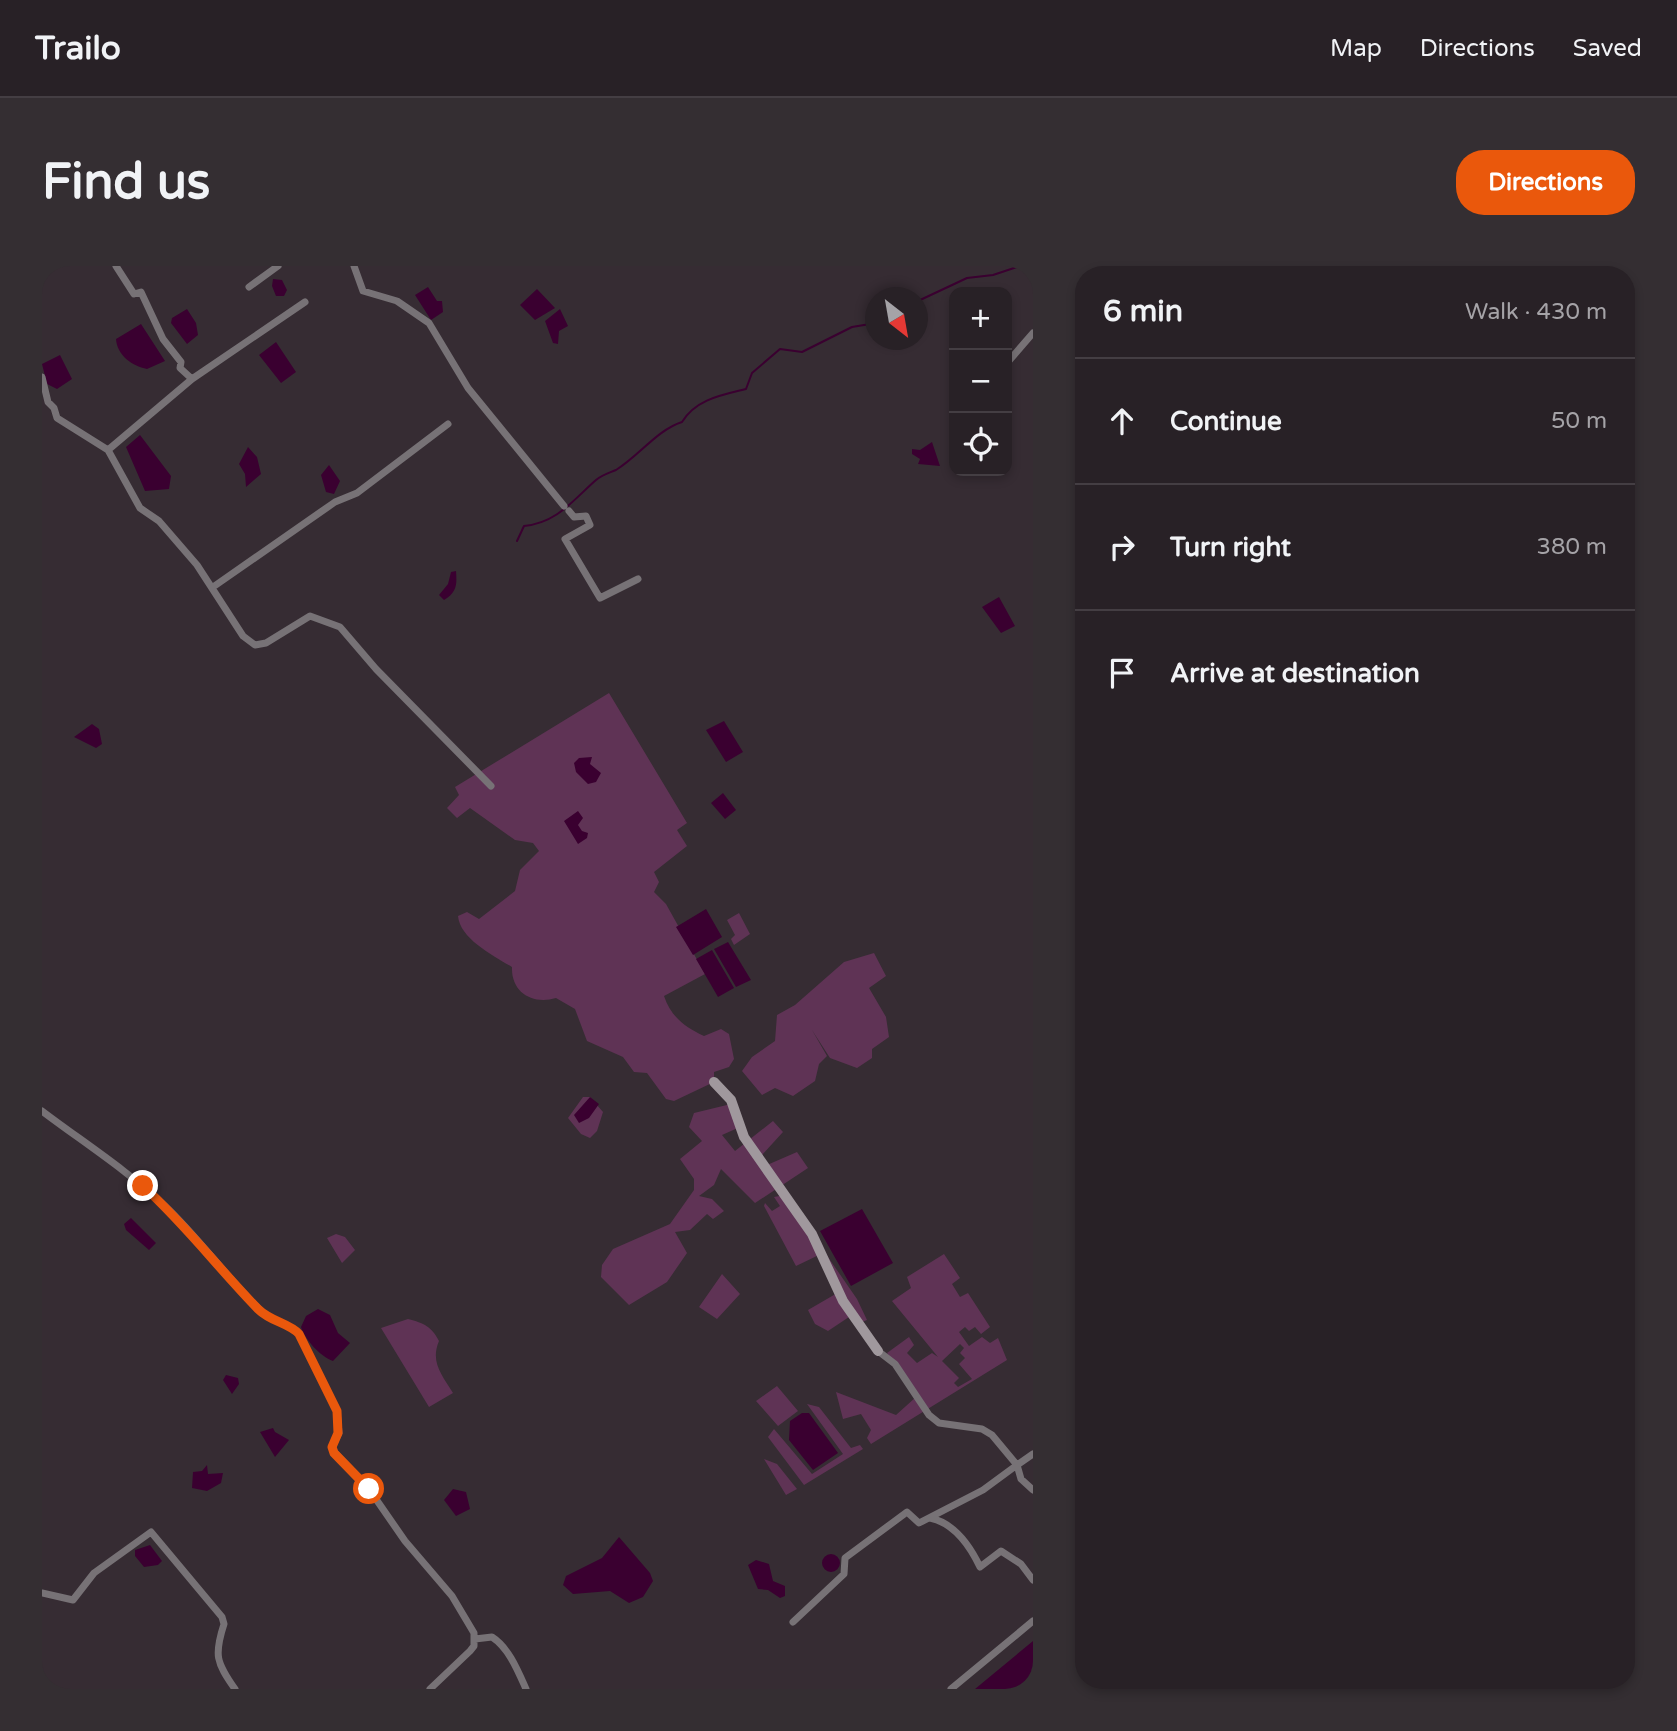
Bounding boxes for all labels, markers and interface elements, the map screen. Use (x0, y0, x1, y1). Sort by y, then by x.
text: Trailo (35, 29, 121, 68)
text: Map (1330, 34, 1382, 63)
text: Directions (1420, 34, 1535, 63)
text: Saved (1573, 34, 1642, 63)
button: Directions (1456, 150, 1635, 215)
text: Find us (42, 153, 210, 212)
north arrow (865, 287, 928, 350)
map controls (949, 287, 1012, 476)
button: + (949, 287, 1012, 350)
text: 6 min (1103, 293, 1183, 330)
text: Walk · 430 m (1465, 298, 1607, 326)
button: − (949, 350, 1012, 413)
icon: ahead (1103, 402, 1141, 440)
text: Continue (1170, 406, 1282, 437)
text: 50 m (1551, 407, 1607, 435)
button: locate (949, 413, 1012, 476)
icon: right (1103, 528, 1141, 566)
text: Turn right (1170, 532, 1291, 563)
text: 380 m (1537, 533, 1607, 561)
icon: arrive (1103, 654, 1141, 692)
text: Arrive at destination (1170, 658, 1420, 689)
route end (127, 1170, 158, 1201)
route start (353, 1473, 384, 1504)

